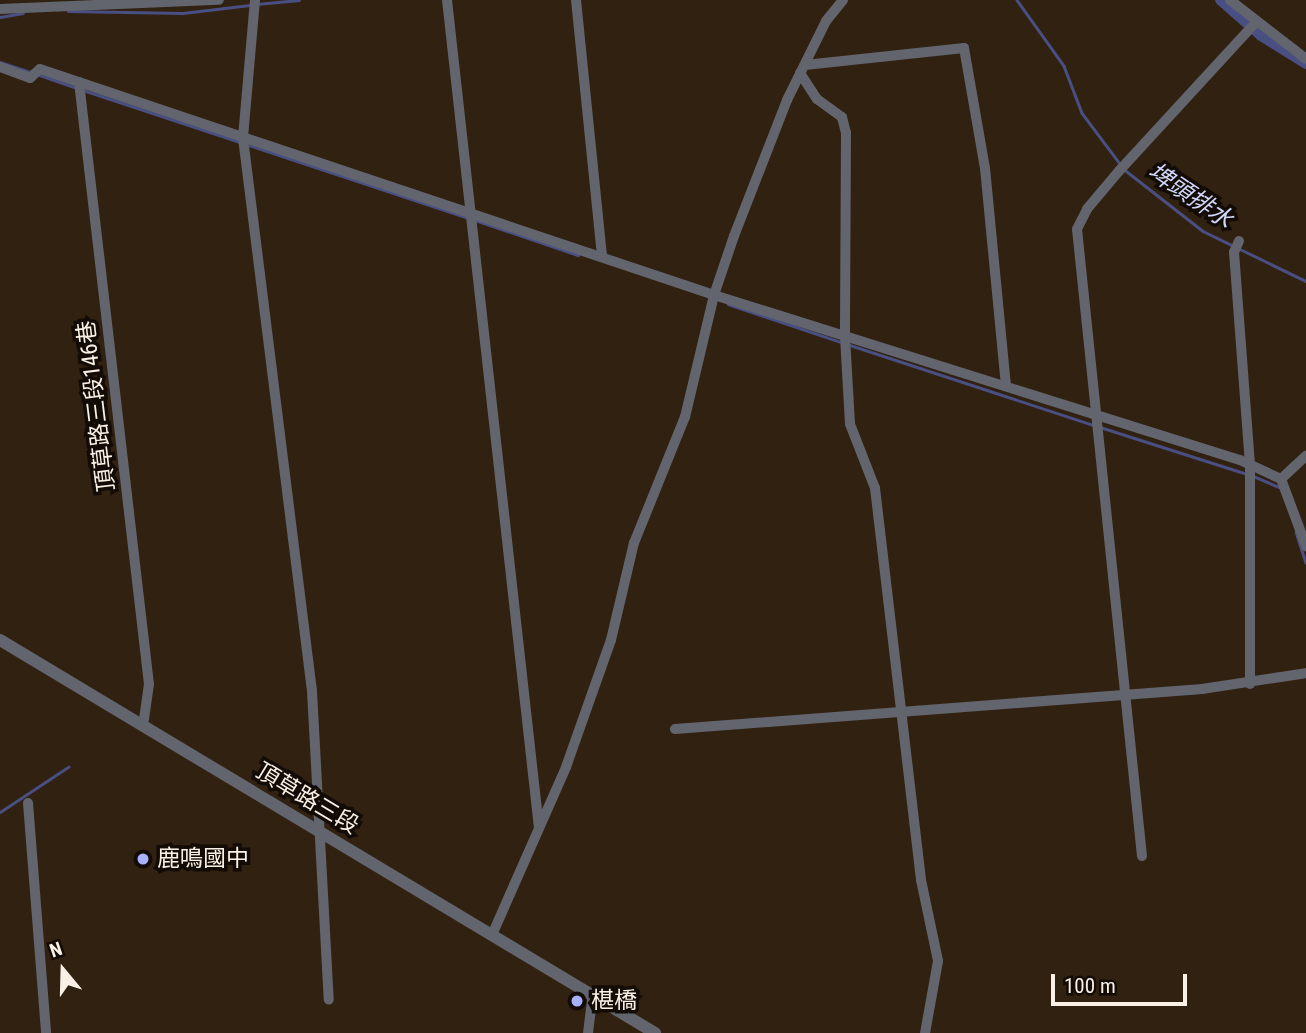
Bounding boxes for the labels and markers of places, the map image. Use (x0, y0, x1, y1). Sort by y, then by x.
place label: 鹿鳴國中 (157, 845, 249, 873)
marker: 鹿鳴國中 (135, 851, 151, 867)
place label: 椹橋 (591, 987, 637, 1015)
marker: 椹橋 (569, 993, 585, 1009)

